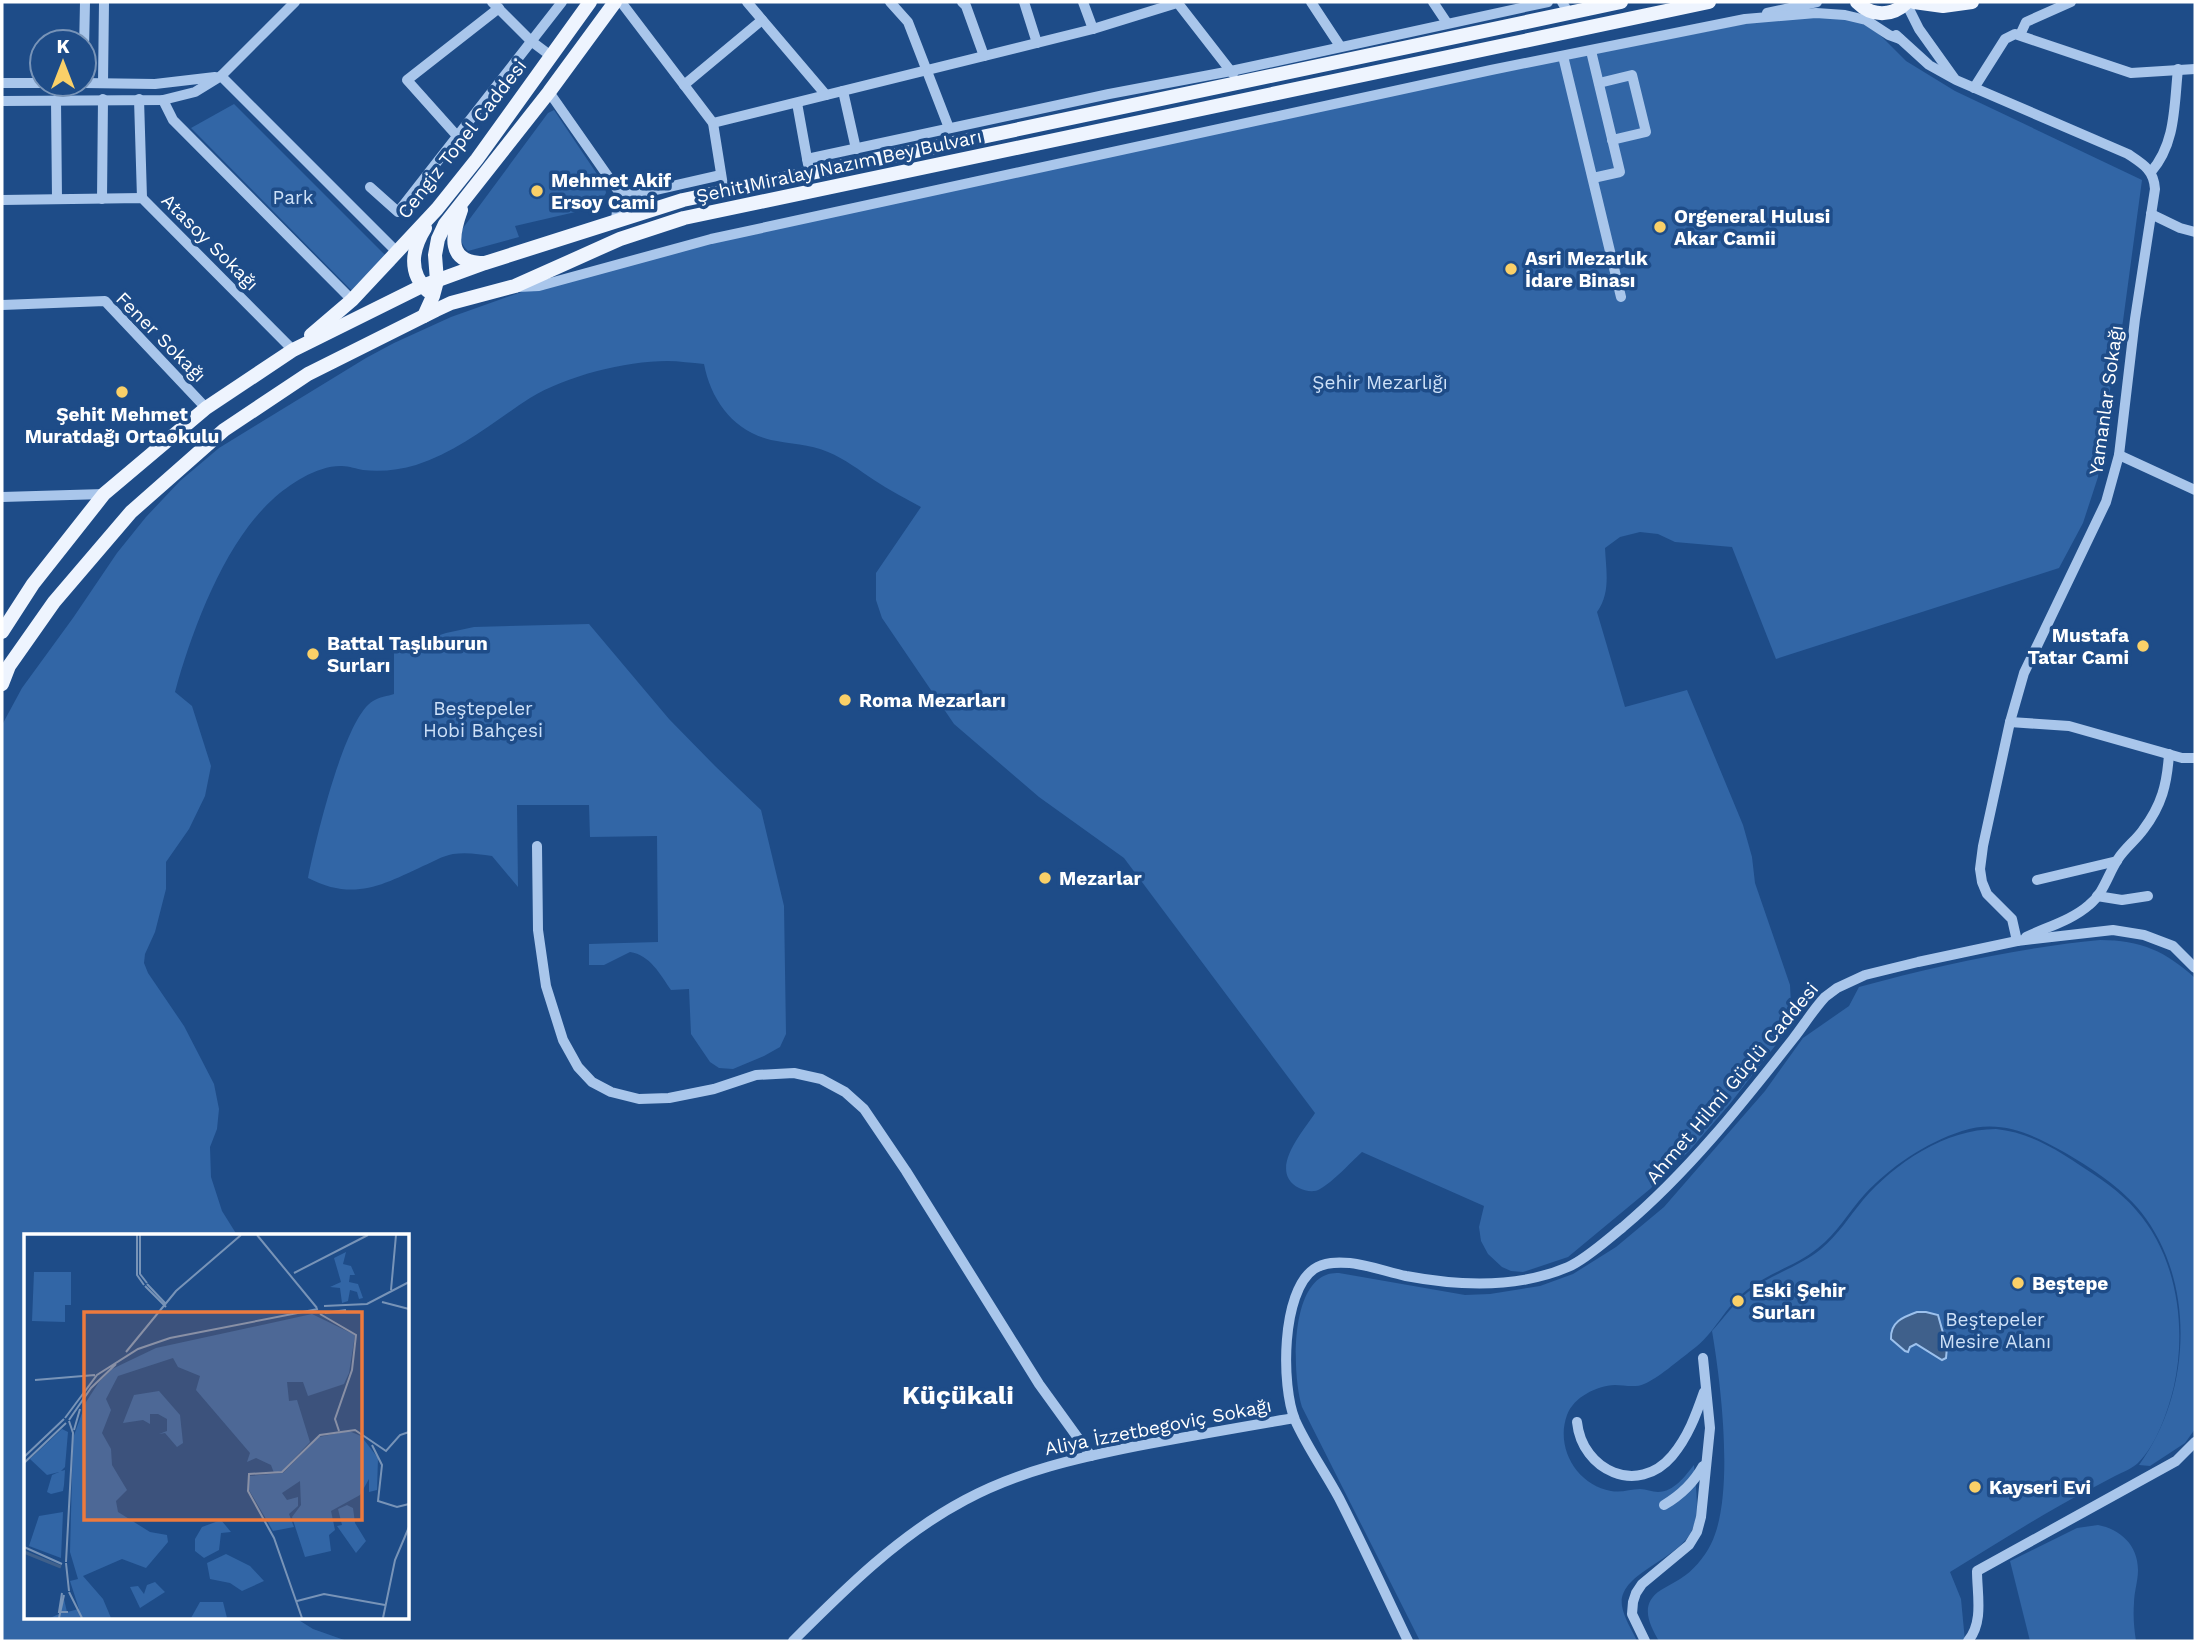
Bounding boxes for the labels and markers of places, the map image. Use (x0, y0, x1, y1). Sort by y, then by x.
place label: Mehmet Akif Ersoy Cami (551, 169, 671, 214)
marker: Mehmet Akif Ersoy Cami (529, 183, 545, 199)
place label: Orgeneral Hulusi Akar Camii (1674, 205, 1830, 250)
marker: Orgeneral Hulusi Akar Camii (1652, 219, 1668, 235)
place label: Asri Mezarlık İdare Binası (1525, 247, 1648, 292)
marker: Asri Mezarlık İdare Binası (1503, 261, 1519, 277)
marker: Şehit Mehmet Muratdağı Ortaokulu (114, 384, 130, 400)
place label: Şehit Mehmet Muratdağı Ortaokulu (25, 403, 219, 448)
place label: Mustafa Tatar Cami (2028, 624, 2129, 669)
place label: Battal Taşlıburun Surları (327, 632, 488, 677)
marker: Mustafa Tatar Cami (2135, 638, 2151, 654)
marker: Battal Taşlıburun Surları (305, 646, 321, 662)
place label: Roma Mezarları (859, 689, 1006, 712)
marker: Roma Mezarları (837, 692, 853, 708)
place label: Mezarlar (1059, 867, 1143, 890)
marker: Mezarlar (1037, 870, 1053, 886)
place label: Beştepe (2032, 1272, 2108, 1295)
marker: Beştepe (2010, 1275, 2026, 1291)
place label: Eski Şehir Surları (1752, 1279, 1846, 1324)
marker: Eski Şehir Surları (1730, 1293, 1746, 1309)
place label: Kayseri Evi (1989, 1476, 2091, 1499)
marker: Kayseri Evi (1967, 1479, 1983, 1495)

